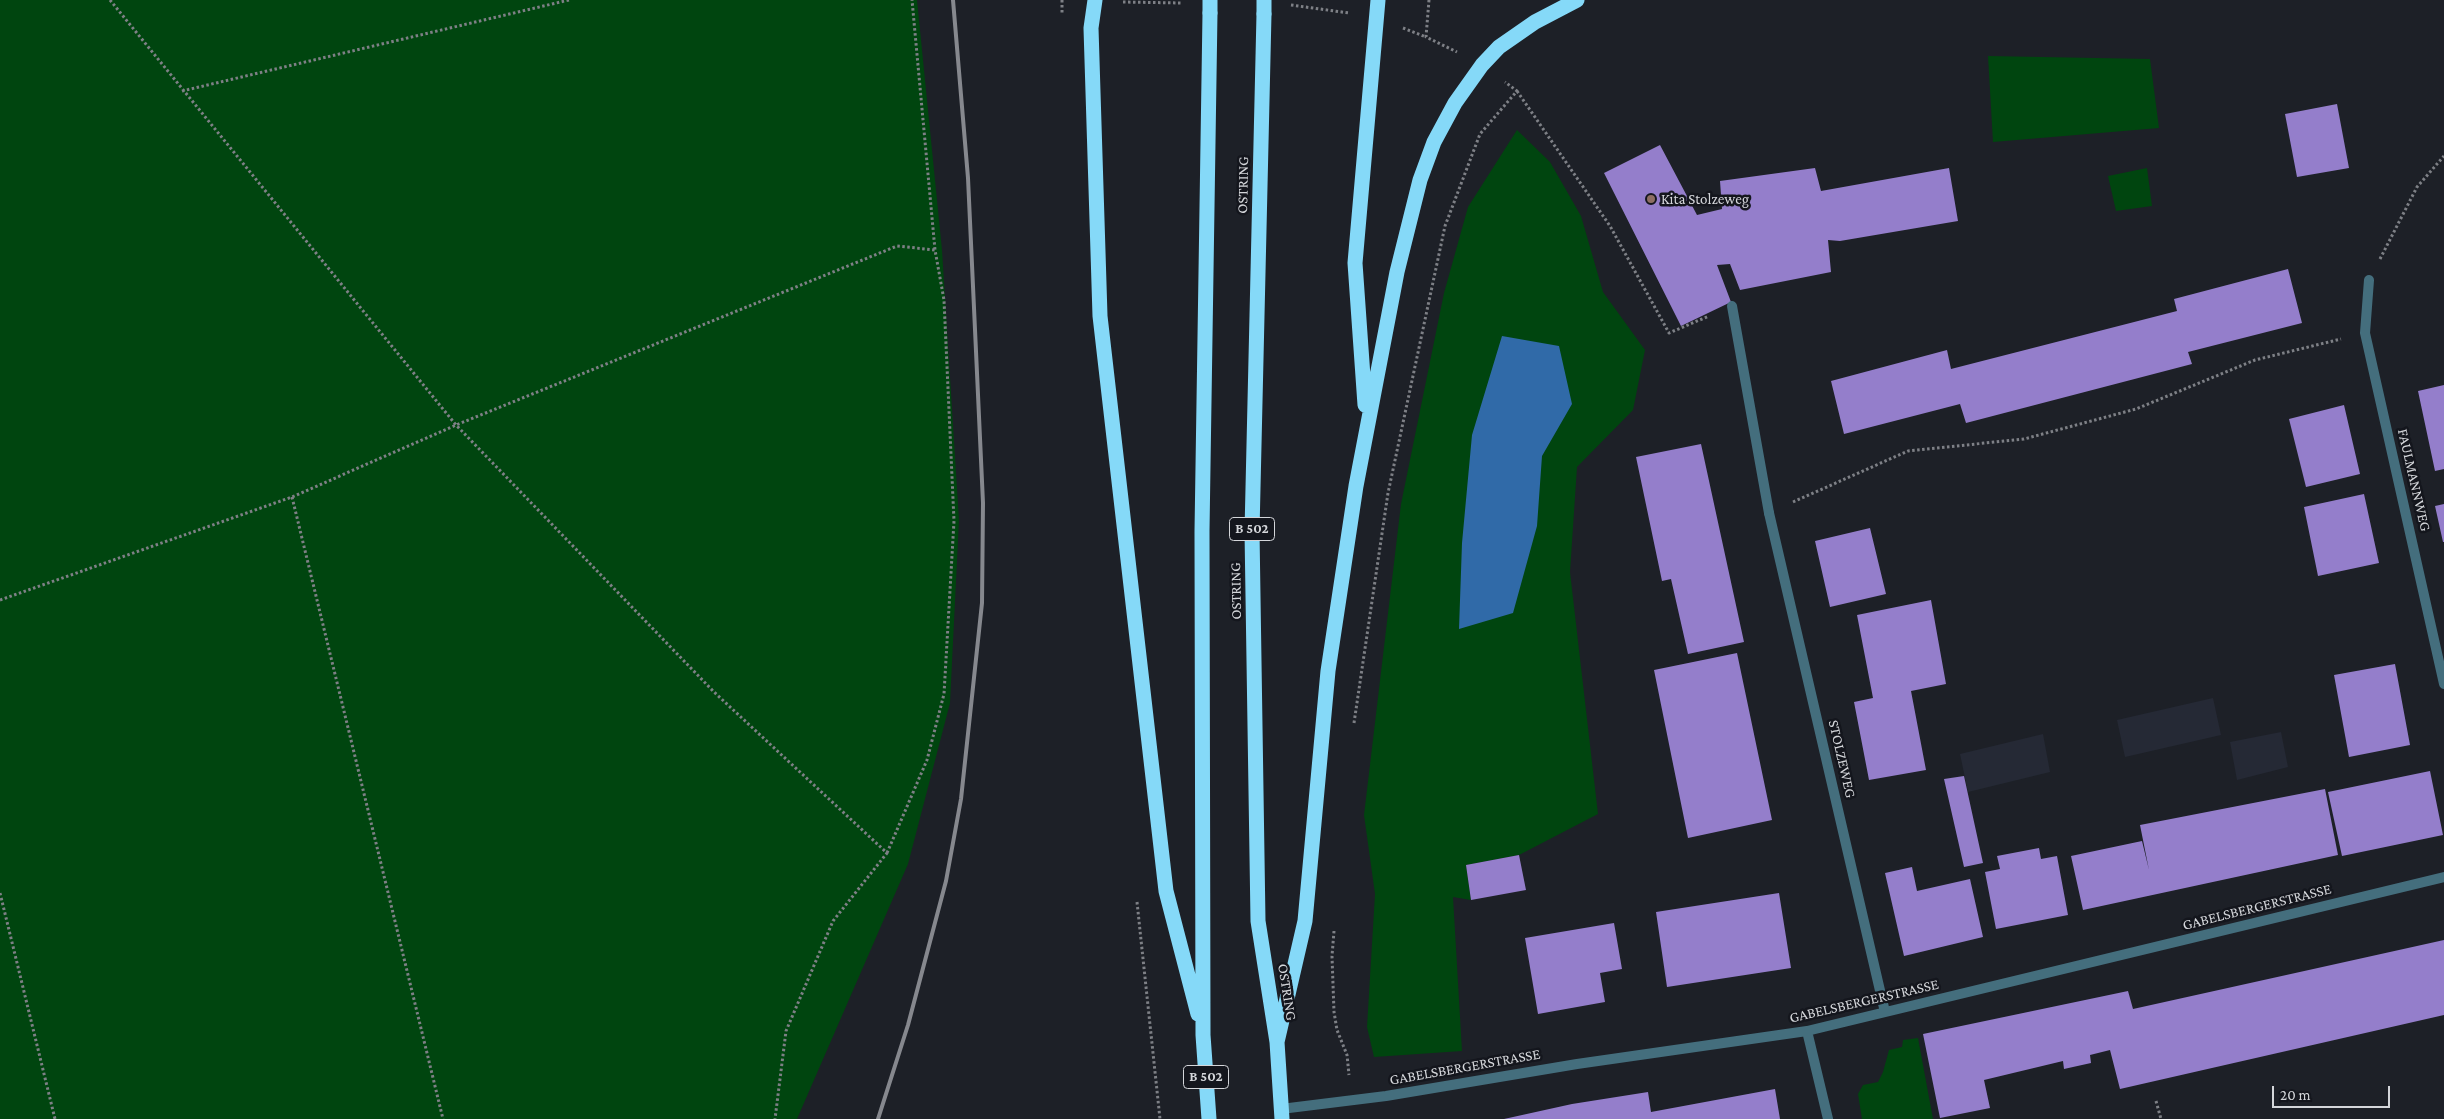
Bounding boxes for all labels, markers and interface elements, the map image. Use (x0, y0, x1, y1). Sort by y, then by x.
street label: OSTRING (1234, 156, 1252, 214)
place label: Kita Stolzeweg (1661, 190, 1749, 208)
marker: Kita Stolzeweg (1645, 193, 1657, 205)
street label: FAULMANNWEG (2393, 427, 2435, 533)
road number: B 502 (1230, 518, 1274, 540)
street label: OSTRING (1227, 562, 1245, 620)
street label: STOLZEWEG (1824, 718, 1860, 800)
street label: GABELSBERGERSTRASSE (2181, 880, 2333, 934)
street label: OSTRING (1274, 962, 1300, 1022)
street label: GABELSBERGERSTRASSE (1788, 975, 1940, 1027)
street label: GABELSBERGERSTRASSE (1388, 1045, 1542, 1089)
road number: B 502 (1184, 1066, 1228, 1088)
scale bar (2274, 1076, 2392, 1108)
text: 20 m (2280, 1087, 2311, 1103)

